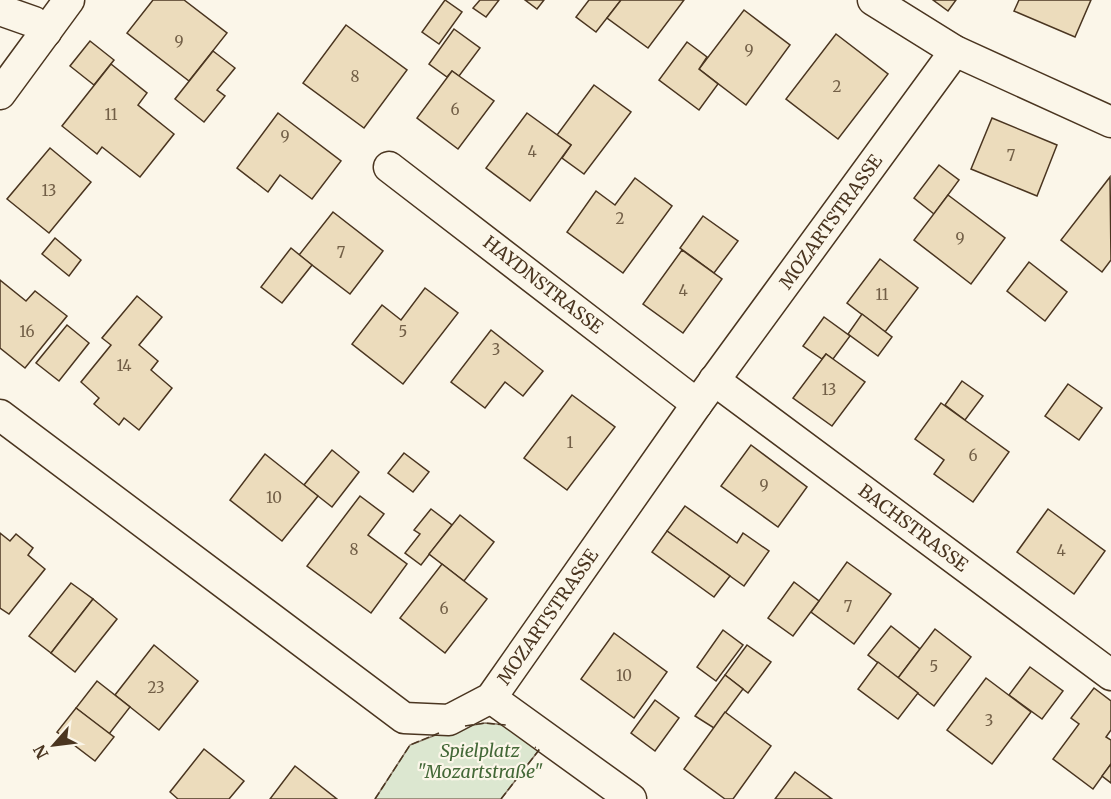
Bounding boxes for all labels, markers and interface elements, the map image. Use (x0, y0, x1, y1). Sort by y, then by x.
house number: 9 (174, 32, 184, 51)
house number: 9 (744, 41, 754, 60)
house number: 8 (351, 67, 360, 86)
house number: 2 (833, 77, 842, 96)
house number: 6 (450, 100, 460, 119)
house number: 11 (104, 105, 118, 124)
house number: 9 (280, 127, 290, 146)
house number: 4 (527, 142, 537, 161)
house number: 7 (1007, 146, 1016, 165)
street label: MOZARTSTRASSE (774, 150, 887, 293)
house number: 13 (42, 181, 56, 200)
house number: 2 (616, 209, 625, 228)
house number: 9 (955, 229, 965, 248)
street label: HAYDNSTRASSE (479, 231, 608, 339)
house number: 7 (337, 243, 346, 262)
house number: 4 (678, 281, 688, 300)
house number: 11 (875, 285, 889, 304)
house number: 16 (19, 322, 35, 341)
house number: 5 (399, 322, 407, 341)
house number: 3 (492, 340, 500, 359)
house number: 14 (116, 356, 132, 375)
house number: 13 (822, 380, 836, 399)
house number: 1 (567, 433, 574, 452)
house number: 6 (968, 446, 978, 465)
house number: 9 (759, 476, 769, 495)
street label: BACHSTRASSE (854, 479, 973, 577)
house number: 10 (266, 488, 282, 507)
house number: 8 (350, 540, 359, 559)
house number: 4 (1056, 541, 1066, 560)
street label: MOZARTSTRASSE (492, 544, 603, 689)
house number: 7 (844, 597, 853, 616)
house number: 6 (439, 599, 449, 618)
house number: 5 (930, 657, 938, 676)
house number: 10 (616, 666, 632, 685)
house number: 23 (148, 678, 164, 697)
house number: 3 (985, 711, 993, 730)
north arrow (24, 715, 84, 775)
park label: Spielplatz "Mozartstraße" (417, 739, 543, 783)
text: N (29, 741, 53, 762)

